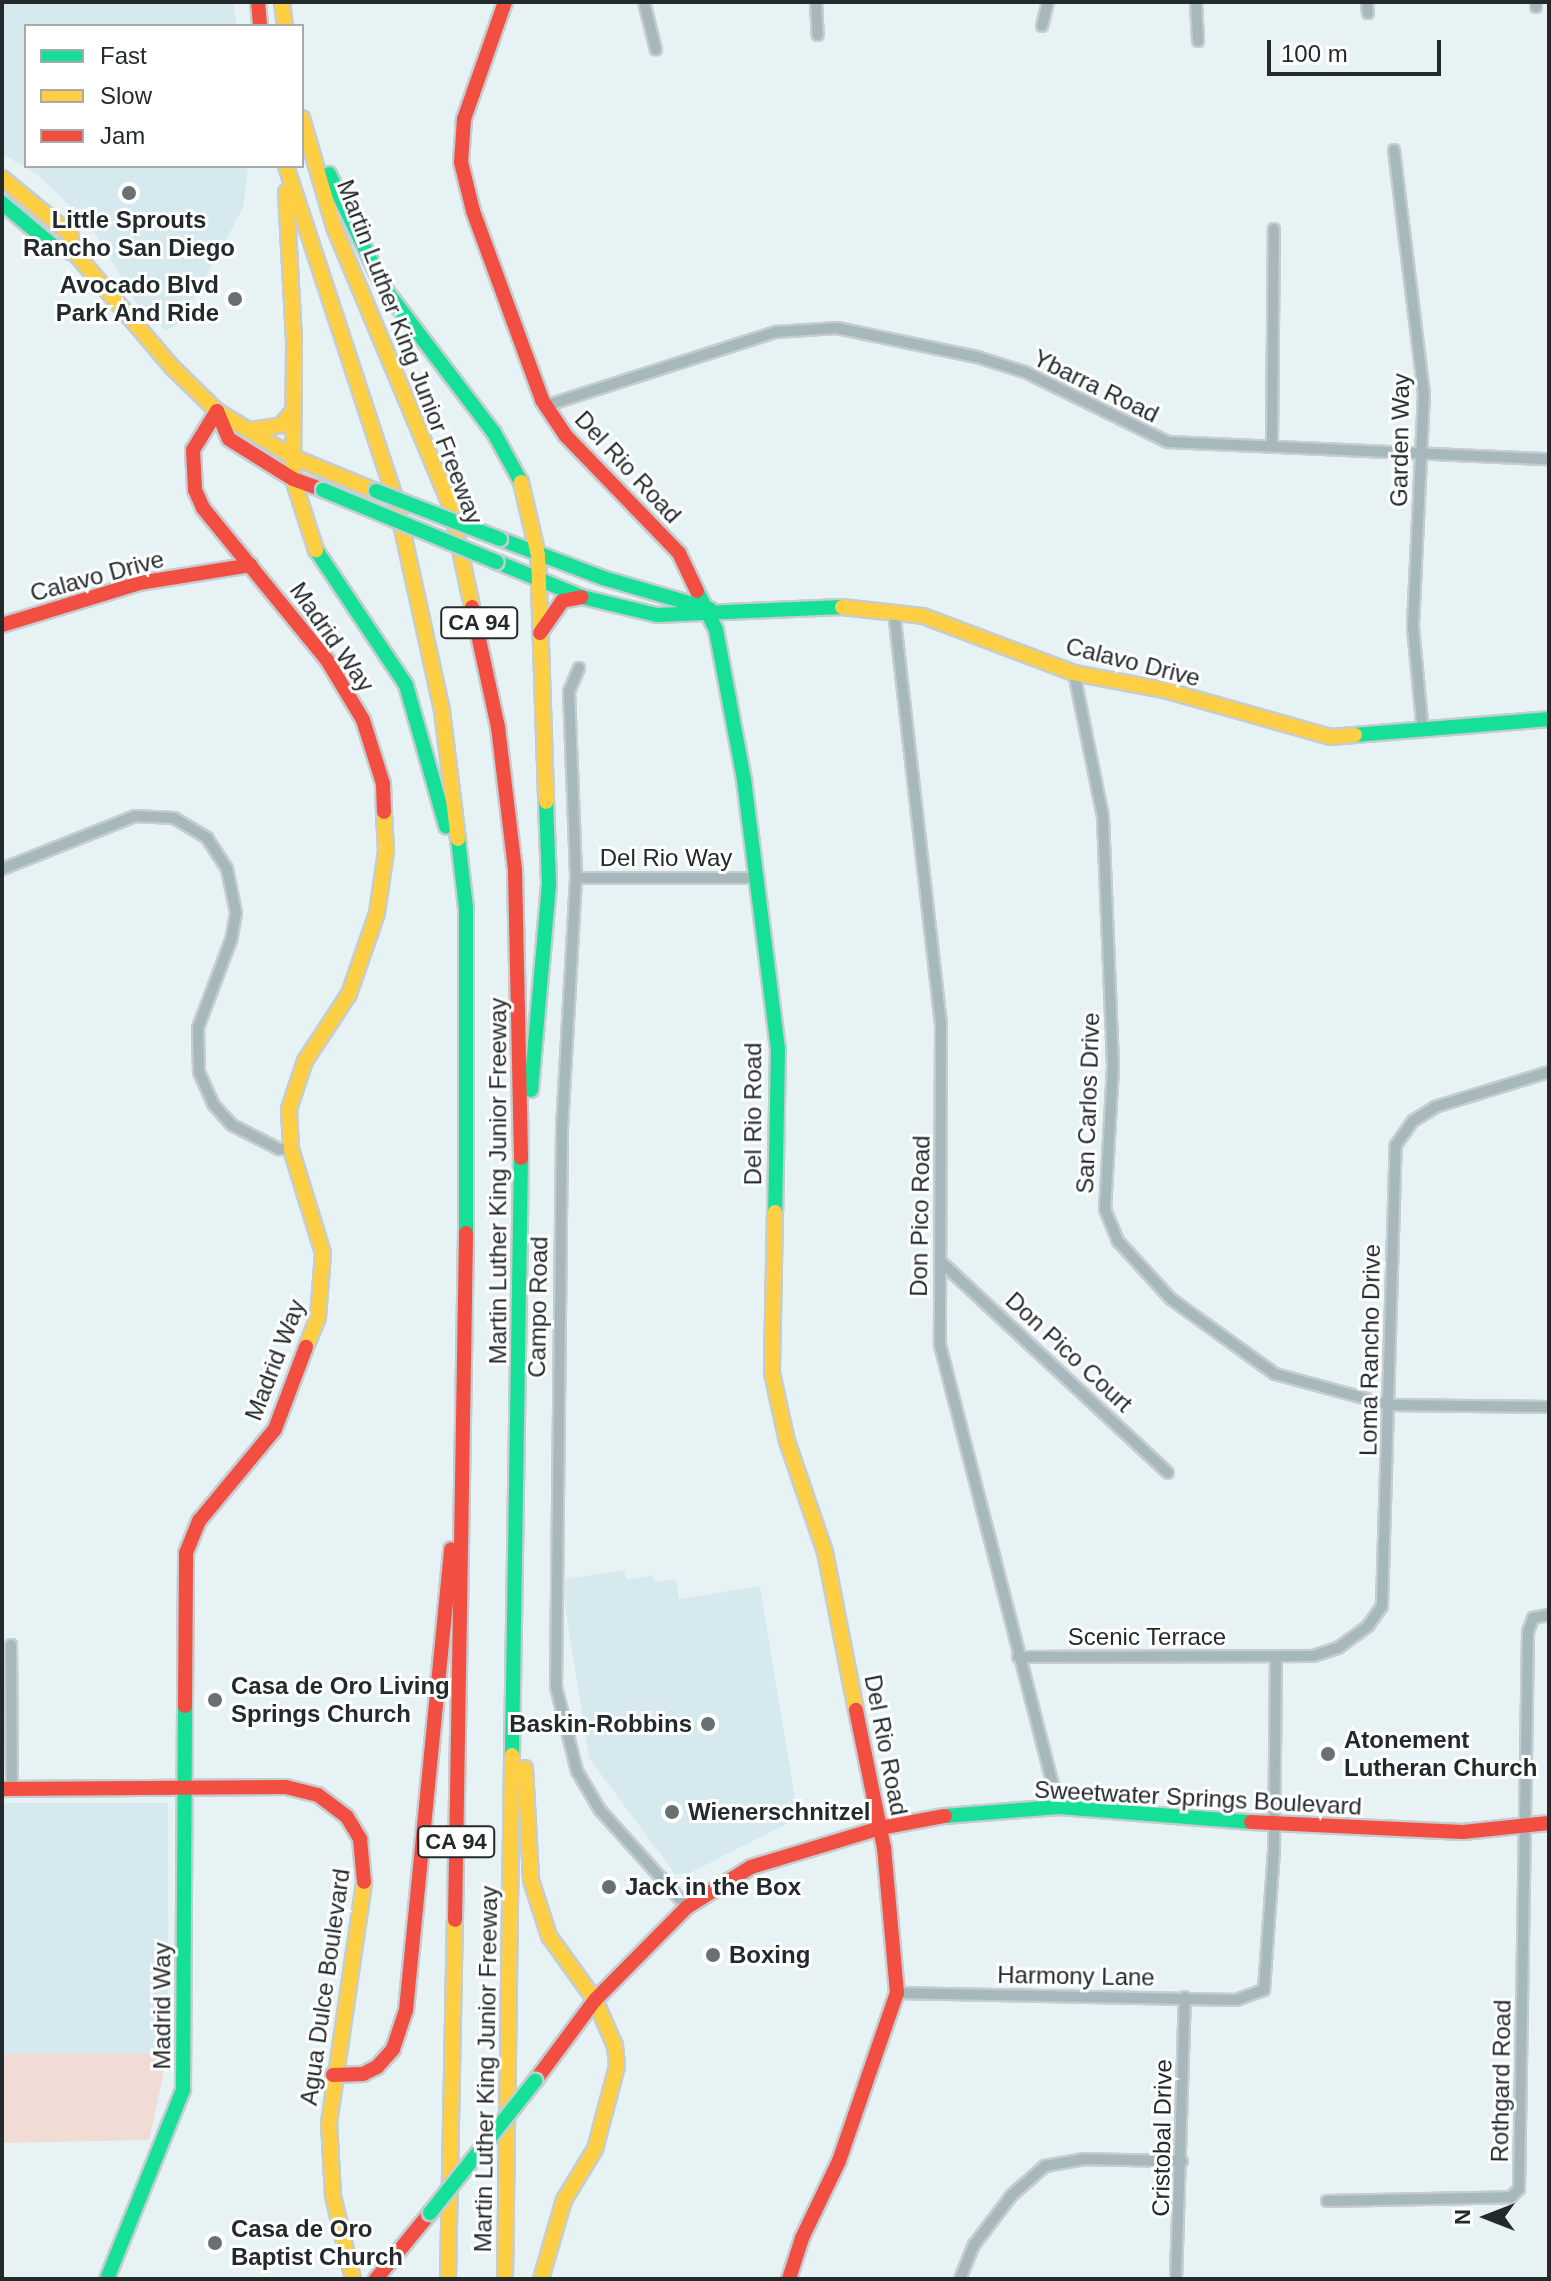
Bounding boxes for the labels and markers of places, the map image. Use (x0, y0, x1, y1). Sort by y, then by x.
marker: Little Sprouts Rancho San Diego (120, 184, 138, 202)
place label: Little Sprouts Rancho San Diego (23, 206, 235, 262)
place label: Avocado Blvd Park And Ride (55, 271, 219, 327)
marker: Avocado Blvd Park And Ride (226, 290, 244, 308)
place label: Casa de Oro Living Springs Church (231, 1672, 450, 1728)
marker: Casa de Oro Living Springs Church (206, 1691, 224, 1709)
place label: Baskin-Robbins (509, 1710, 692, 1738)
marker: Baskin-Robbins (699, 1715, 717, 1733)
place label: Atonement Lutheran Church (1344, 1726, 1537, 1782)
marker: Atonement Lutheran Church (1319, 1745, 1337, 1763)
place label: Wienerschnitzel (688, 1798, 870, 1826)
marker: Wienerschnitzel (663, 1803, 681, 1821)
place label: Jack in the Box (625, 1873, 801, 1901)
marker: Jack in the Box (600, 1878, 618, 1896)
place label: Boxing (729, 1941, 810, 1969)
marker: Boxing (704, 1946, 722, 1964)
place label: Casa de Oro Baptist Church (231, 2215, 403, 2271)
marker: Casa de Oro Baptist Church (206, 2234, 224, 2252)

